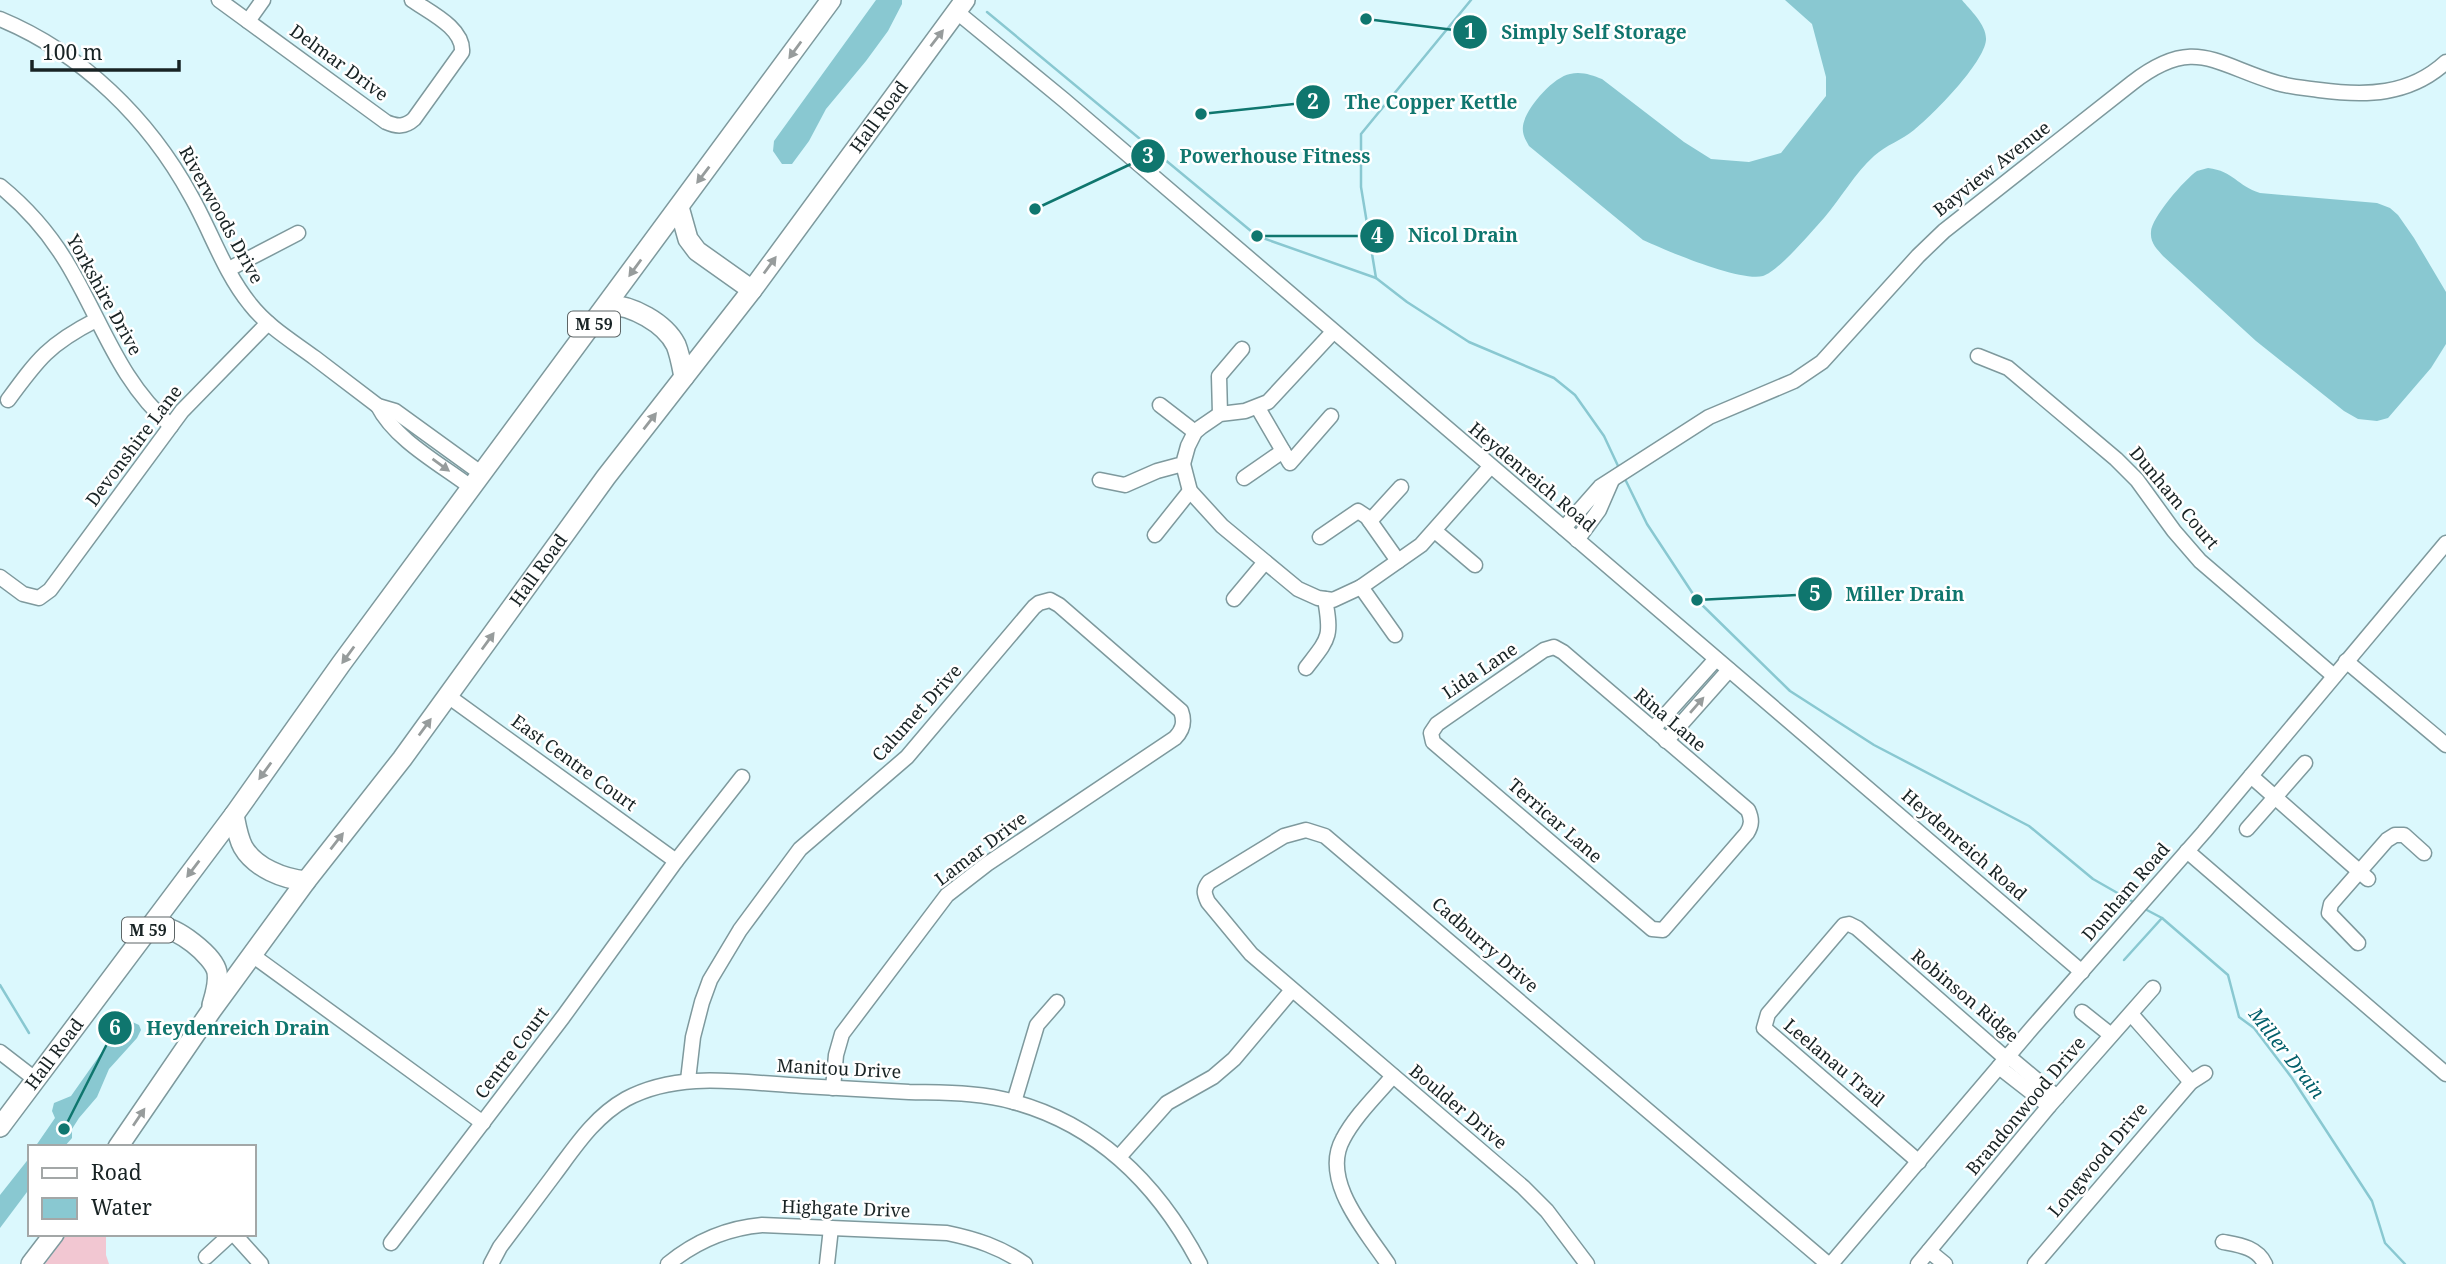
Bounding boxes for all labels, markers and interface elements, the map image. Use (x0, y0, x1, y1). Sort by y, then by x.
callout: Simply Self Storage (1453, 12, 1701, 52)
text: 1 (1464, 17, 1476, 45)
street label: Delmar Drive (286, 18, 394, 106)
text: Simply Self Storage (1501, 19, 1687, 45)
scale bar (32, 28, 178, 72)
one-way arrow (930, 29, 944, 47)
text: 100 m (42, 38, 103, 66)
one-way arrow (789, 41, 803, 59)
street label: Hall Road (844, 76, 913, 157)
callout: The Copper Kettle (1296, 82, 1532, 122)
text: 2 (1307, 87, 1319, 115)
text: The Copper Kettle (1345, 89, 1518, 115)
street label: Bayview Avenue (1928, 115, 2055, 221)
callout: Powerhouse Fitness (1131, 136, 1385, 176)
text: 3 (1142, 141, 1154, 169)
street label: Riverwoods Drive (174, 142, 270, 288)
text: Powerhouse Fitness (1180, 143, 1370, 169)
one-way arrow (697, 166, 711, 184)
callout: Nicol Drain (1359, 216, 1532, 256)
text: 4 (1371, 221, 1383, 249)
text: Nicol Drain (1408, 222, 1518, 248)
street label: Yorkshire Drive (61, 229, 148, 359)
one-way arrow (763, 256, 777, 274)
one-way arrow (628, 259, 642, 277)
road number: M 59 (568, 312, 620, 336)
street label: Devonshire Lane (80, 380, 187, 511)
one-way arrow (642, 412, 657, 430)
street label: Heydenreich Road (1464, 416, 1601, 536)
street label: Dunham Court (2125, 441, 2225, 554)
one-way arrow (432, 458, 450, 472)
street label: Hall Road (503, 529, 572, 611)
callout: Miller Drain (1797, 574, 1979, 614)
text: 5 (1809, 579, 1821, 607)
text: Miller Drain (1846, 581, 1965, 607)
one-way arrow (481, 632, 495, 650)
street label: Lida Lane (1437, 636, 1522, 704)
one-way arrow (341, 646, 355, 664)
street label: Calumet Drive (866, 659, 966, 766)
street label: Rina Lane (1630, 682, 1712, 756)
one-way arrow (1689, 696, 1705, 714)
street label: East Centre Court (507, 709, 642, 816)
one-way arrow (418, 718, 432, 736)
one-way arrow (258, 762, 272, 780)
street label: Terricar Lane (1504, 773, 1608, 868)
street label: Heydenreich Road (1897, 783, 2032, 905)
street label: Lamar Drive (930, 806, 1031, 891)
one-way arrow (330, 833, 345, 851)
street label: Dunham Road (2076, 837, 2175, 946)
one-way arrow (186, 860, 200, 878)
street label: Cadburry Drive (1427, 891, 1544, 997)
road number: M 59 (122, 918, 174, 942)
street label: Robinson Ridge (1907, 943, 2024, 1047)
water label: Miller Drain (2243, 1001, 2331, 1104)
street label: Centre Court (469, 1002, 554, 1103)
callout: Heydenreich Drain (98, 1008, 344, 1048)
street label: Hall Road (19, 1013, 89, 1094)
text: 6 (109, 1013, 121, 1041)
street label: Leelanau Trail (1779, 1013, 1890, 1112)
text: Heydenreich Drain (146, 1015, 330, 1041)
street label: Brandonwood Drive (1960, 1031, 2090, 1180)
street label: Manitou Drive (776, 1053, 902, 1083)
street label: Boulder Drive (1405, 1058, 1512, 1154)
street label: Longwood Drive (2042, 1097, 2152, 1222)
one-way arrow (132, 1108, 146, 1126)
legend (28, 1145, 256, 1236)
text: Road (91, 1158, 142, 1186)
text: Water (91, 1193, 152, 1221)
street label: Highgate Drive (781, 1194, 911, 1222)

